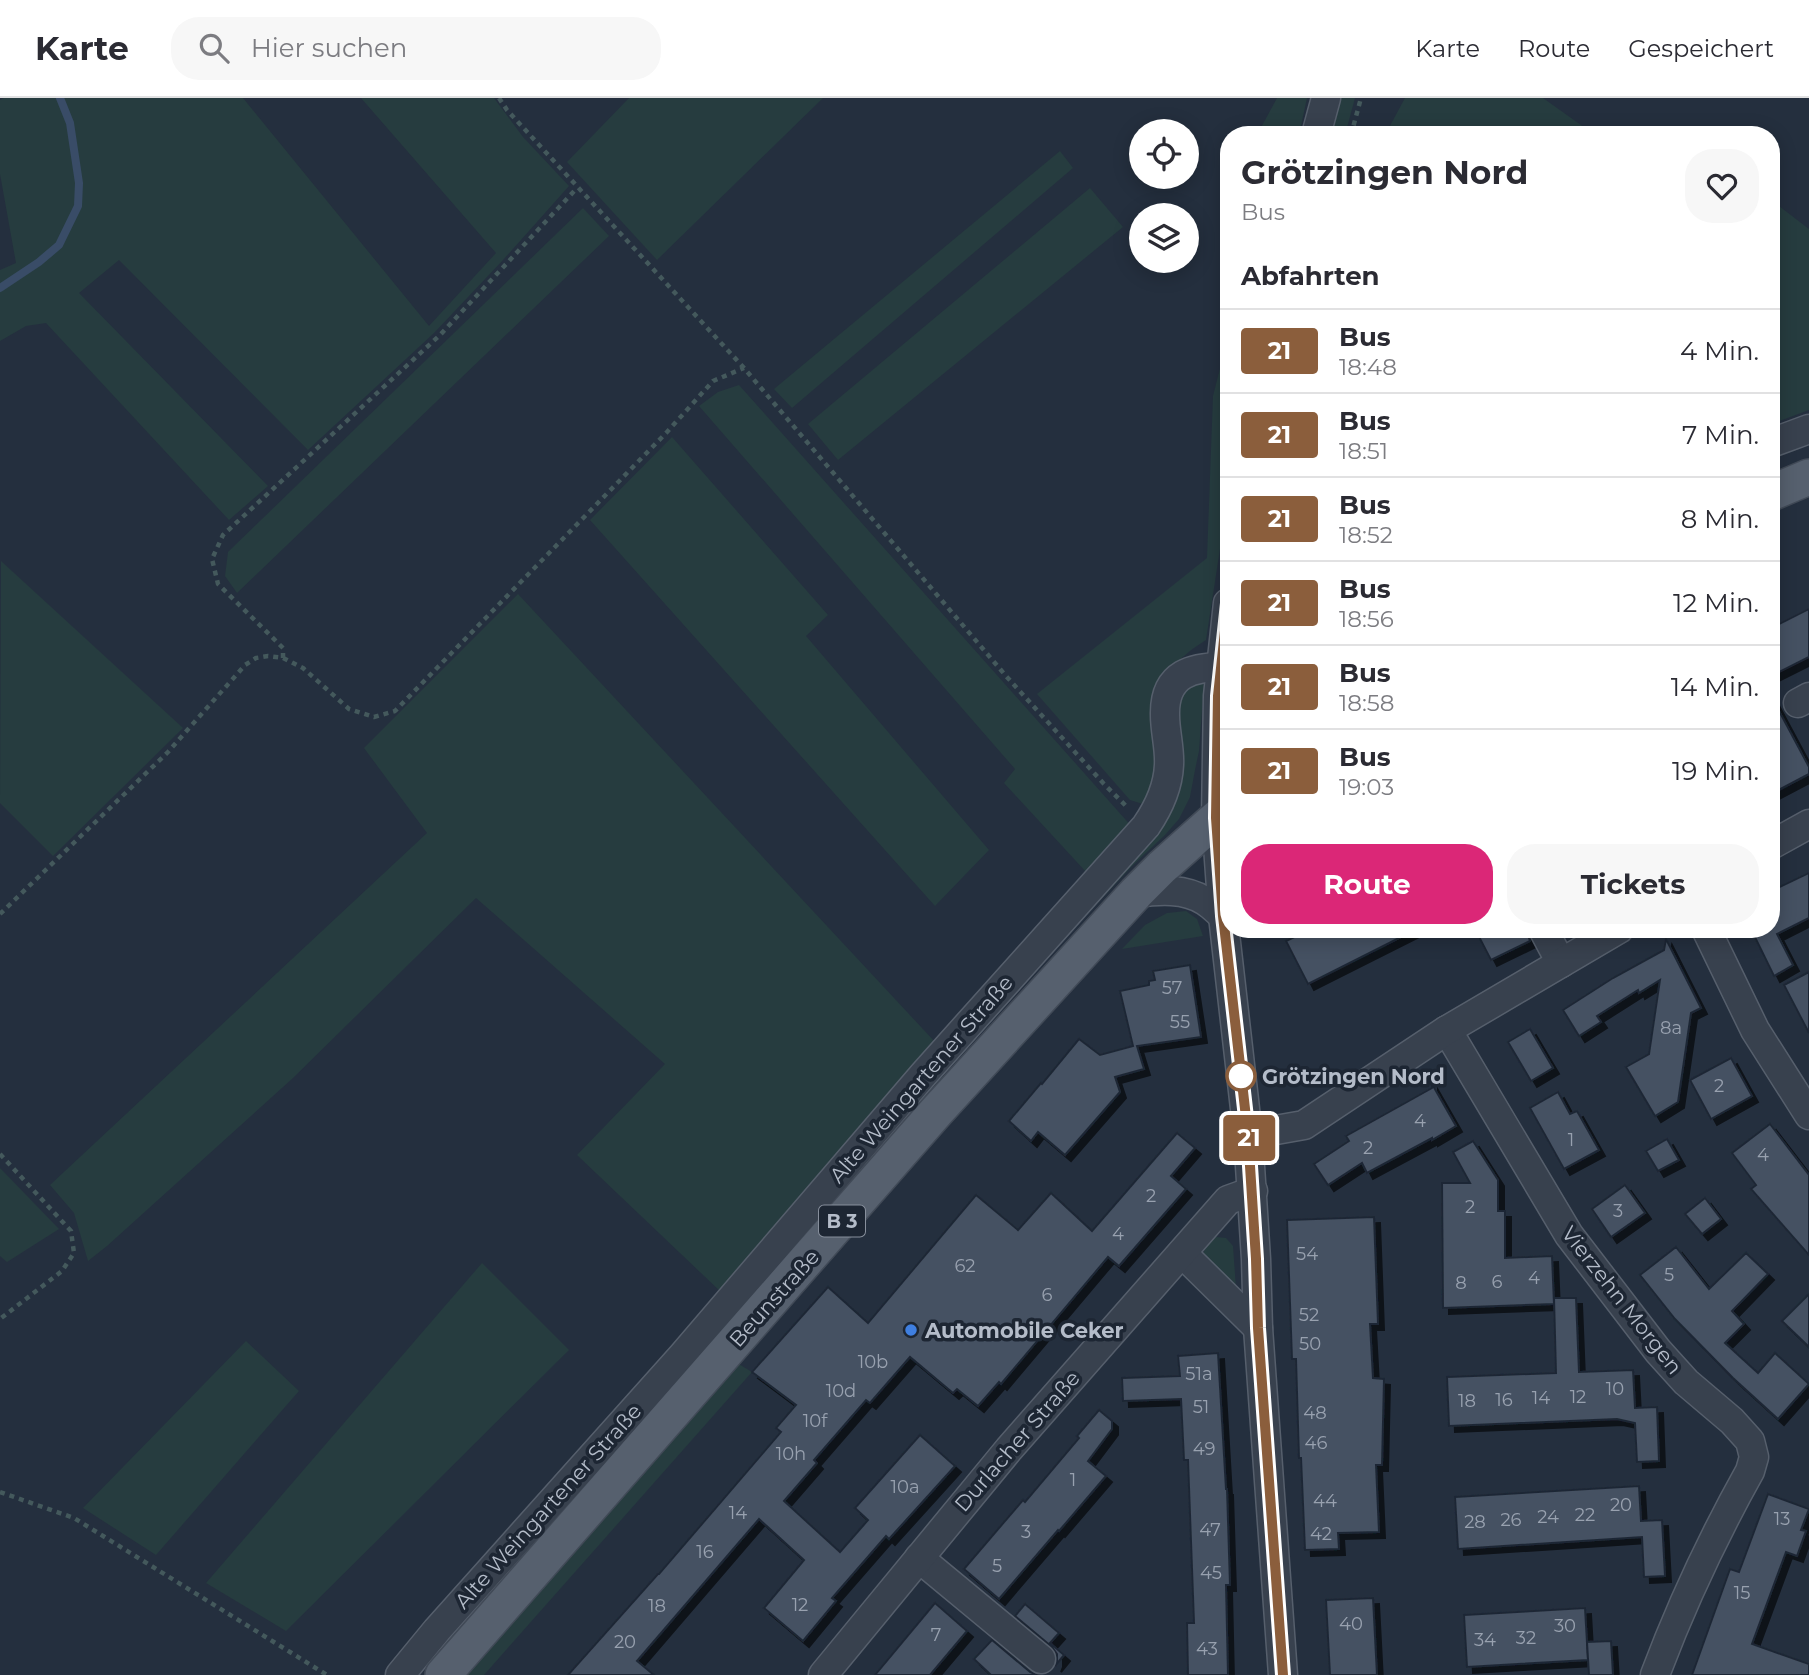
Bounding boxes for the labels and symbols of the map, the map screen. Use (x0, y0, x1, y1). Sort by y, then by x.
street label: Alte Weingartener Straße (824, 970, 1018, 1188)
house number: 57 (1162, 977, 1182, 999)
house number: 55 (1170, 1011, 1190, 1033)
house number: 8a (1660, 1017, 1682, 1039)
marker: Grötzingen Nord (1226, 1061, 1256, 1091)
place label: Grötzingen Nord (1262, 1064, 1445, 1089)
house number: 2 (1714, 1075, 1724, 1097)
house number: 4 (1414, 1110, 1426, 1132)
line badge: 21 (1218, 1115, 1280, 1161)
house number: 1 (1568, 1129, 1574, 1151)
house number: 2 (1363, 1137, 1373, 1159)
house number: 4 (1757, 1144, 1769, 1166)
house number: 2 (1146, 1185, 1156, 1207)
house number: 2 (1465, 1196, 1475, 1218)
house number: 3 (1613, 1200, 1623, 1222)
road number: B 3 (819, 1205, 865, 1236)
street label: Vierzehn Morgen (1556, 1221, 1688, 1379)
house number: 4 (1112, 1223, 1124, 1245)
house number: 54 (1296, 1243, 1318, 1265)
street label: Beunstraße (724, 1244, 824, 1352)
house number: 62 (954, 1255, 976, 1277)
house number: 5 (1664, 1264, 1674, 1286)
house number: 4 (1528, 1267, 1540, 1289)
house number: 6 (1492, 1271, 1503, 1293)
house number: 8 (1455, 1272, 1467, 1294)
house number: 6 (1042, 1284, 1053, 1306)
house number: 52 (1299, 1304, 1319, 1326)
place label: Automobile Ceker (924, 1318, 1124, 1343)
marker: Automobile Ceker (903, 1322, 919, 1338)
house number: 50 (1299, 1333, 1321, 1355)
house number: 10b (858, 1351, 888, 1373)
house number: 51a (1185, 1363, 1213, 1385)
street label: Durlacher Straße (949, 1366, 1085, 1516)
house number: 10 (1606, 1378, 1624, 1400)
house number: 10d (826, 1380, 856, 1402)
house number: 12 (1570, 1386, 1586, 1408)
house number: 14 (1532, 1387, 1550, 1409)
house number: 16 (1495, 1389, 1513, 1411)
house number: 18 (1458, 1390, 1476, 1412)
house number: 51 (1193, 1396, 1209, 1418)
street label: Alte Weingartener Straße (449, 1399, 647, 1613)
house number: 48 (1303, 1402, 1327, 1424)
house number: 10f (803, 1410, 828, 1432)
house number: 46 (1305, 1432, 1327, 1454)
house number: 49 (1193, 1438, 1215, 1460)
house number: 10h (776, 1443, 806, 1465)
house number: 1 (1070, 1469, 1076, 1491)
house number: 10a (890, 1476, 920, 1498)
house number: 44 (1313, 1490, 1337, 1512)
house number: 20 (1610, 1494, 1632, 1516)
house number: 14 (729, 1502, 747, 1524)
house number: 22 (1575, 1504, 1595, 1526)
house number: 24 (1537, 1506, 1559, 1528)
house number: 13 (1774, 1508, 1790, 1530)
house number: 26 (1500, 1509, 1522, 1531)
house number: 28 (1464, 1511, 1486, 1533)
house number: 47 (1199, 1519, 1221, 1541)
house number: 3 (1021, 1521, 1031, 1543)
house number: 42 (1310, 1523, 1332, 1545)
house number: 16 (696, 1541, 714, 1563)
house number: 5 (992, 1555, 1002, 1577)
house number: 45 (1200, 1562, 1222, 1584)
house number: 15 (1734, 1582, 1750, 1604)
house number: 12 (792, 1594, 808, 1616)
house number: 18 (648, 1595, 666, 1617)
house number: 40 (1339, 1613, 1363, 1635)
house number: 30 (1554, 1615, 1576, 1637)
house number: 7 (931, 1624, 941, 1646)
house number: 32 (1516, 1627, 1536, 1649)
house number: 34 (1474, 1629, 1496, 1651)
house number: 20 (614, 1631, 636, 1653)
house number: 43 (1196, 1638, 1218, 1660)

